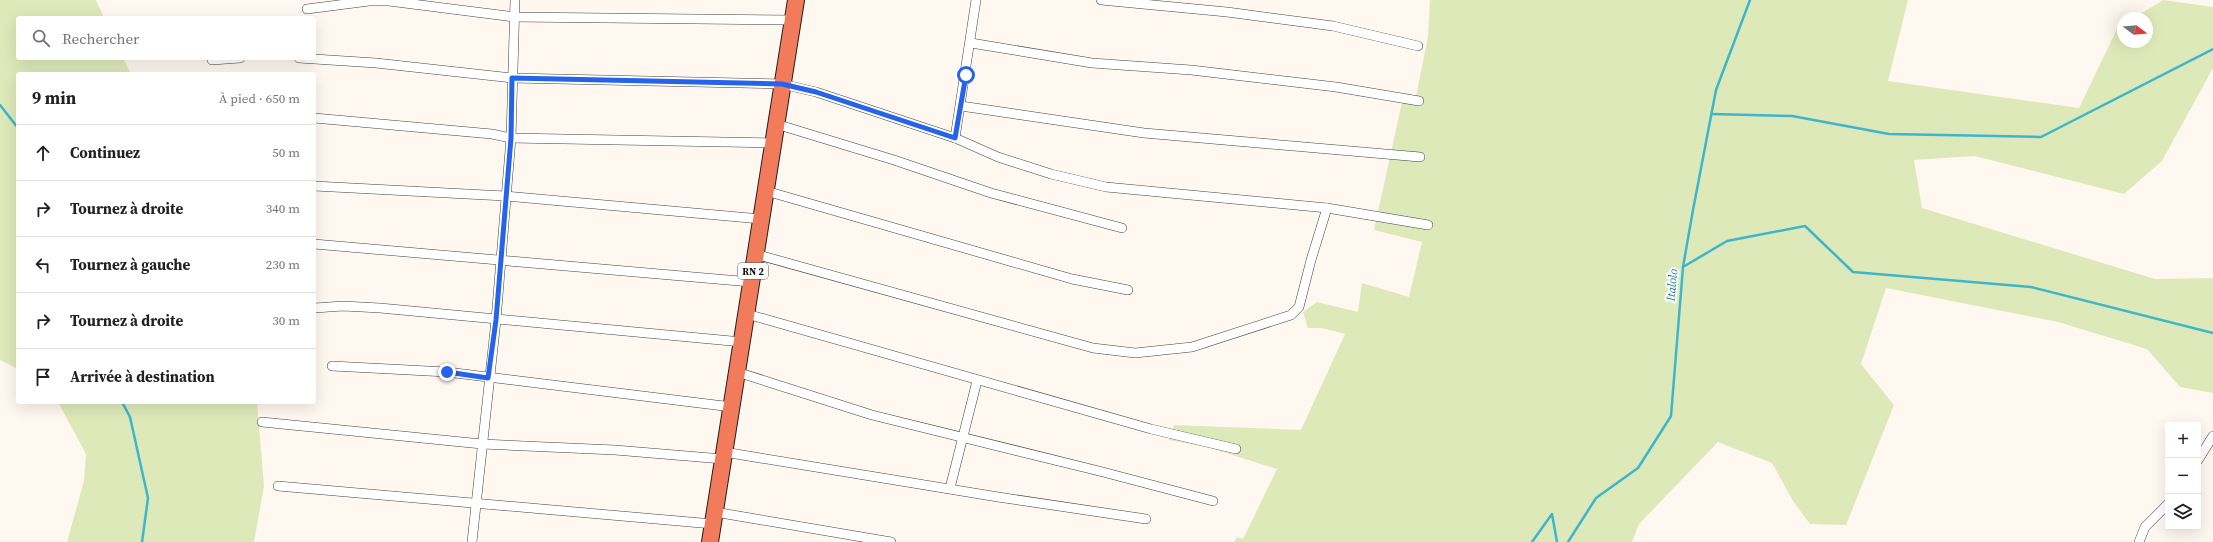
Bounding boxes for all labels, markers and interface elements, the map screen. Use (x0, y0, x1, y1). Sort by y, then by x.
north arrow (2117, 12, 2153, 48)
search box (16, 16, 316, 60)
icon: search (30, 27, 52, 49)
text: Rechercher (62, 28, 139, 49)
route start (957, 66, 975, 84)
text: 9 min (32, 86, 76, 110)
text: À pied · 650 m (219, 90, 300, 107)
icon: ahead (32, 142, 54, 164)
text: Continuez (70, 142, 140, 163)
text: 50 m (272, 144, 300, 161)
icon: right (32, 198, 54, 220)
text: Tournez à droite (70, 198, 183, 219)
text: 340 m (266, 200, 300, 217)
icon: left (32, 254, 54, 276)
text: Tournez à gauche (70, 254, 190, 275)
text: 230 m (266, 256, 300, 273)
road number: RN 2 (738, 263, 768, 279)
water label: Italolo (1663, 268, 1681, 303)
icon: right (32, 310, 54, 332)
text: Tournez à droite (70, 310, 183, 331)
text: 30 m (272, 312, 300, 329)
route end (438, 363, 456, 381)
icon: arrive (32, 366, 54, 388)
text: Arrivée à destination (70, 366, 215, 387)
map controls (2165, 422, 2201, 530)
button: + (2165, 422, 2201, 458)
button: − (2165, 458, 2201, 494)
button: layers (2165, 494, 2201, 530)

